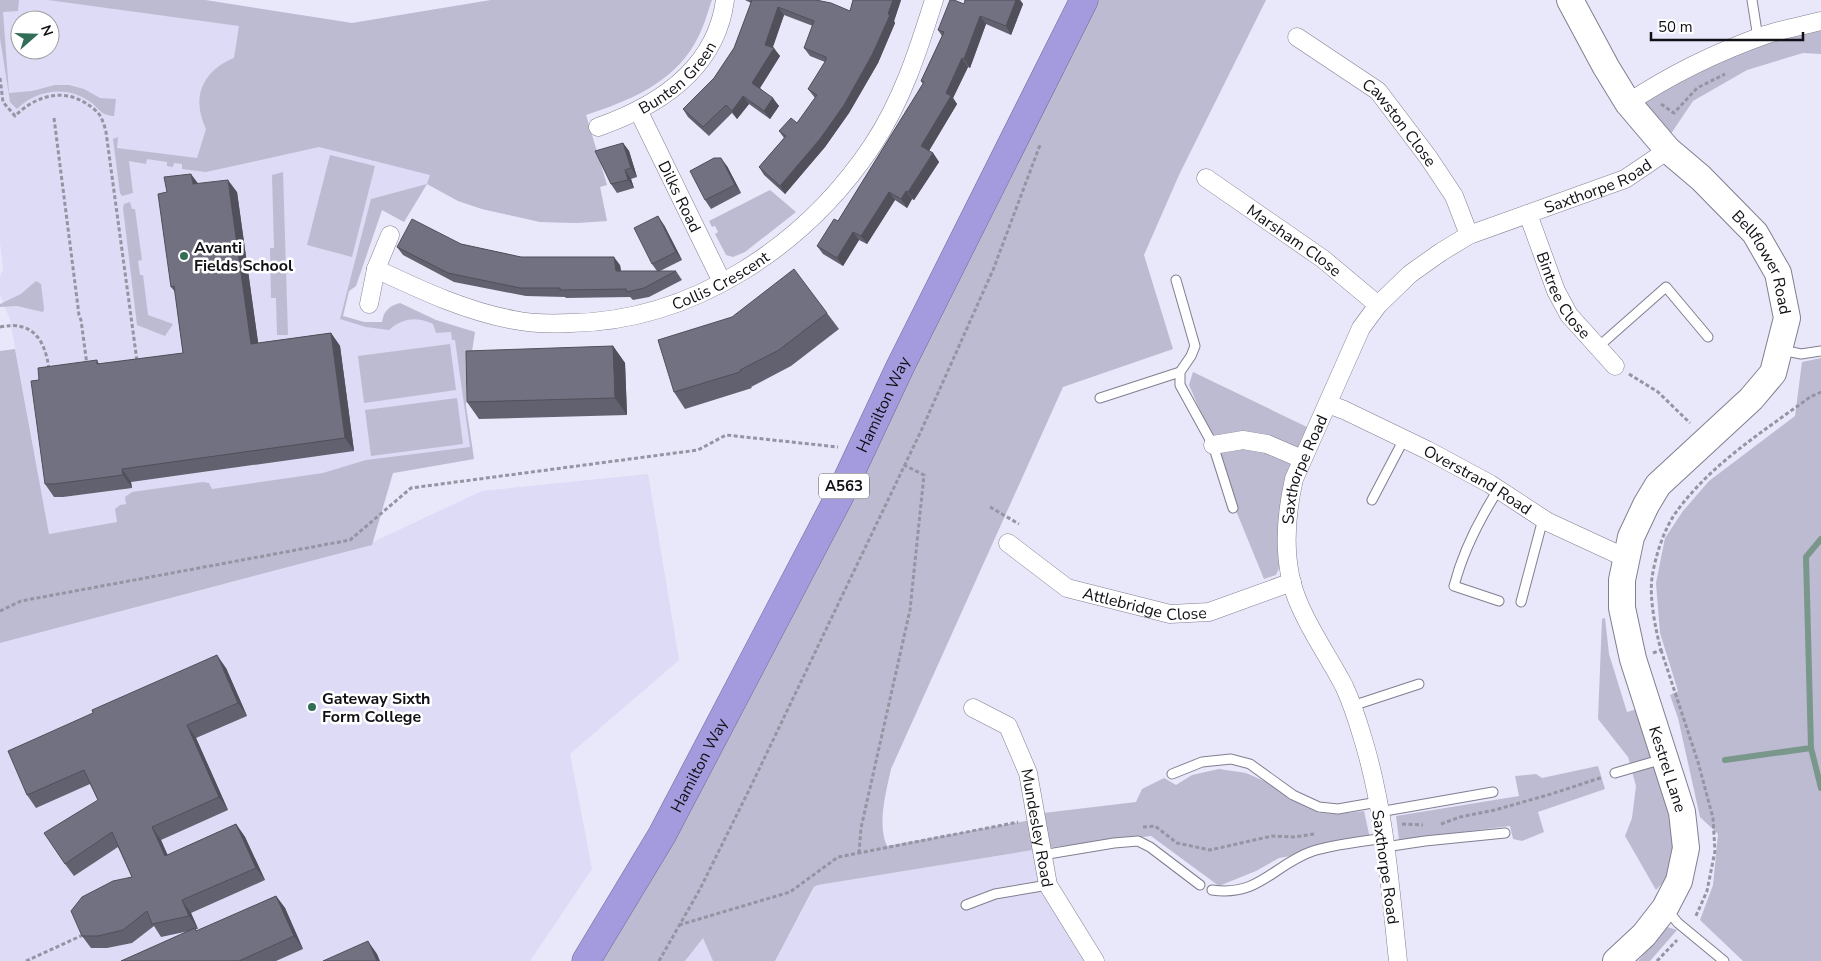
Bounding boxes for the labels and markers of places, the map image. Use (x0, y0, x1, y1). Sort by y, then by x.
place label: Avanti Fields School (194, 237, 293, 277)
marker: Avanti Fields School (178, 250, 190, 262)
place label: Gateway Sixth Form College (322, 688, 430, 728)
marker: Gateway Sixth Form College (306, 701, 318, 713)

